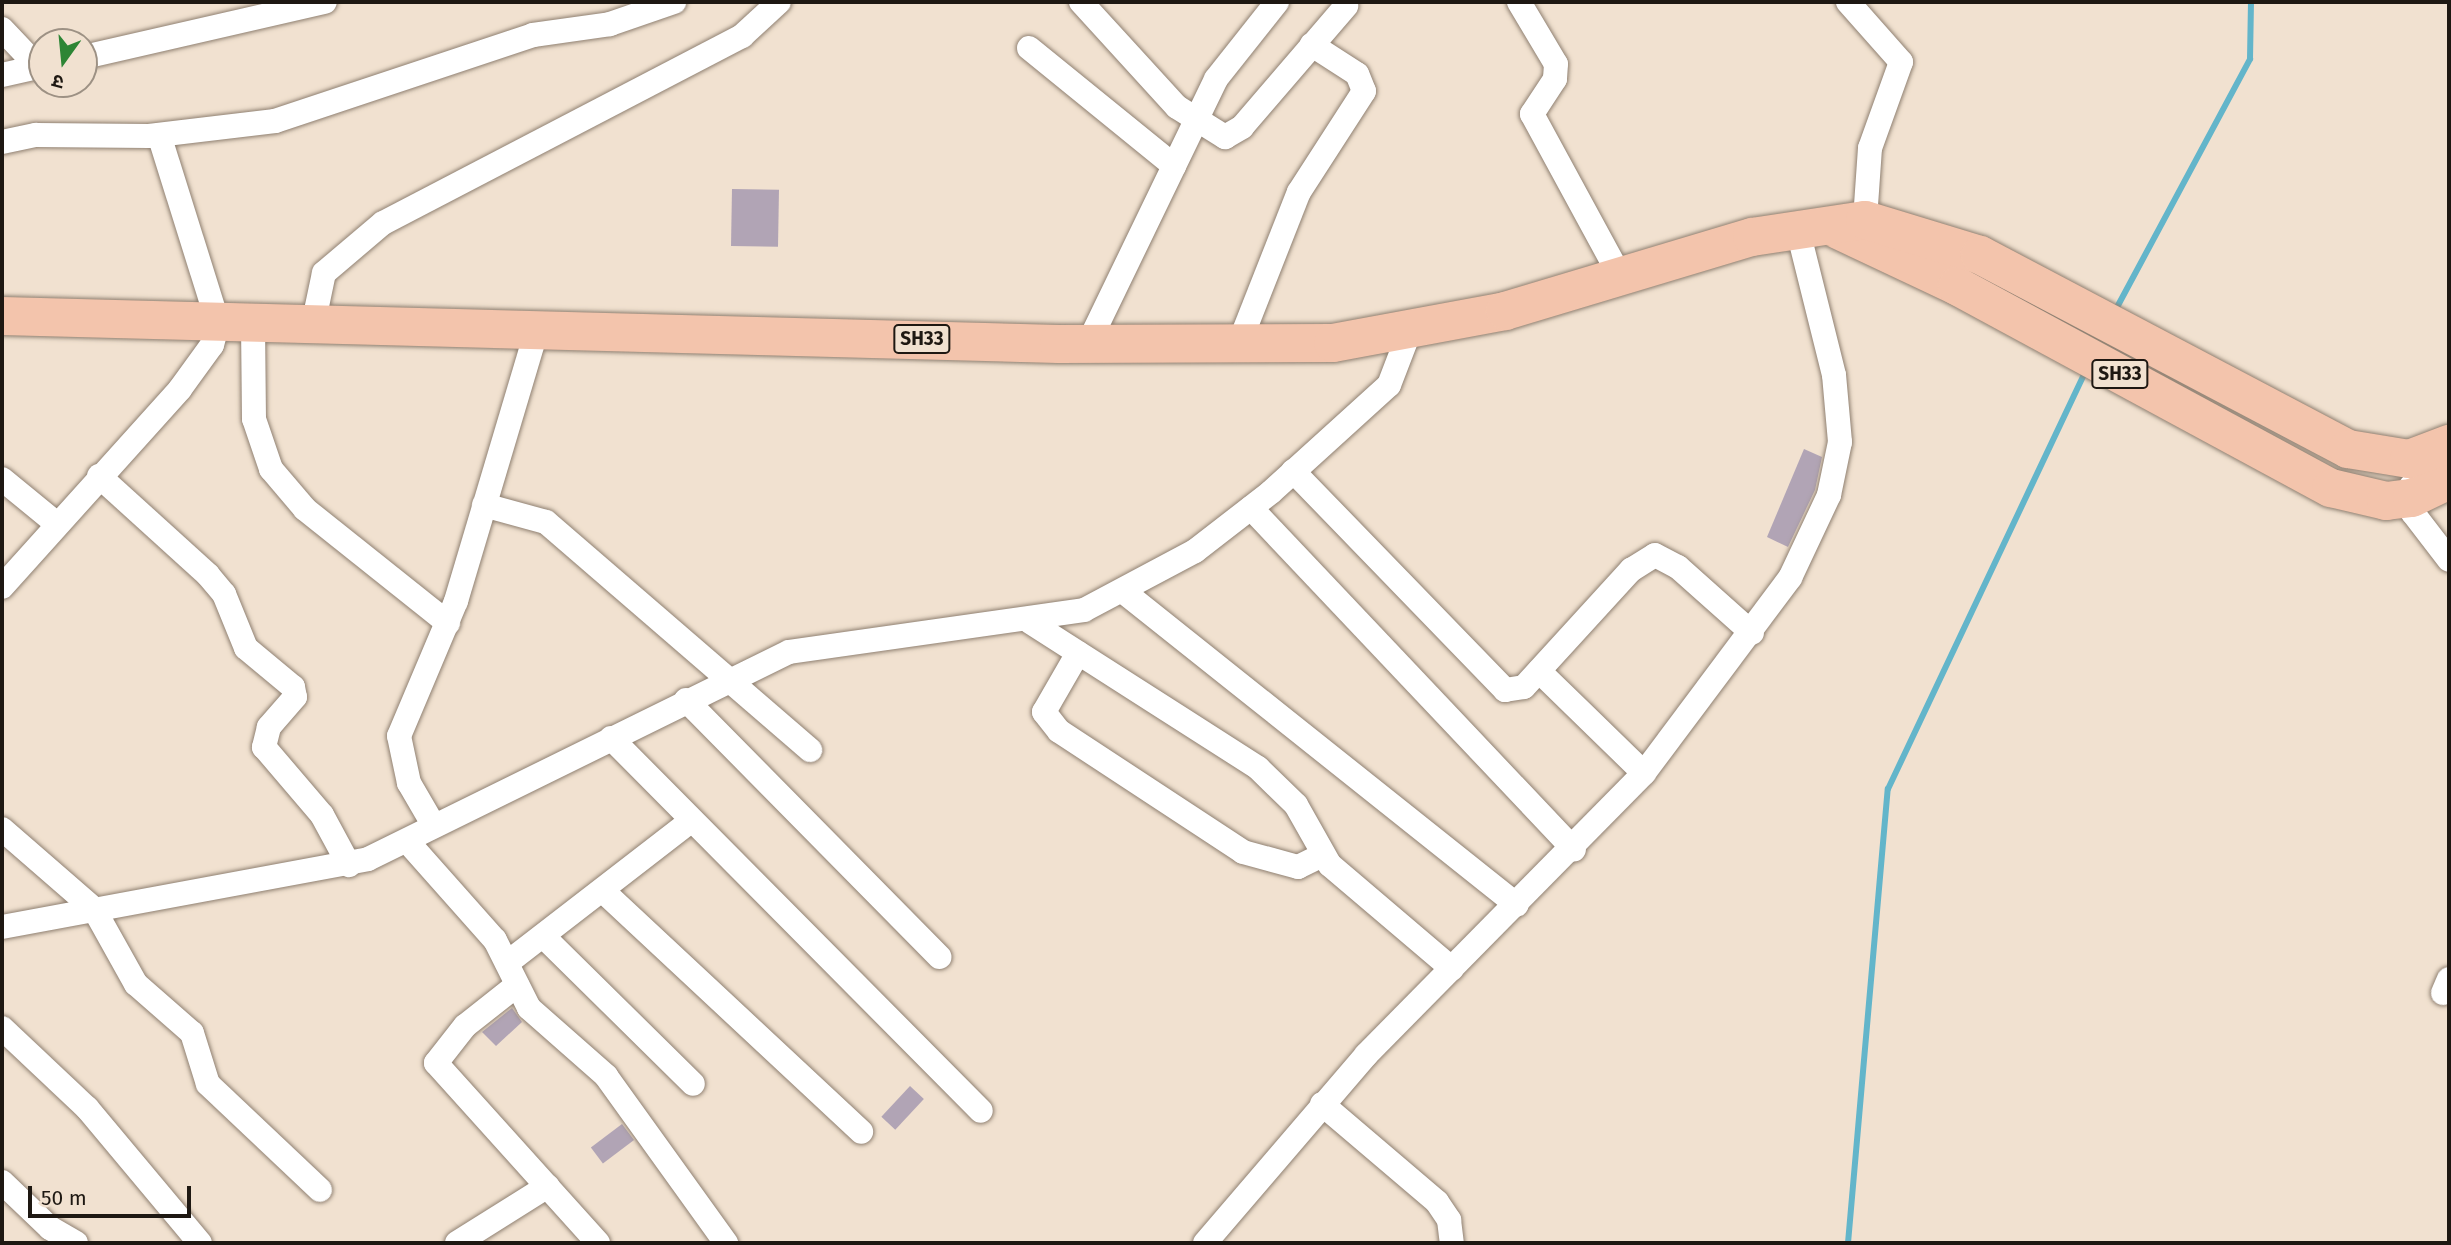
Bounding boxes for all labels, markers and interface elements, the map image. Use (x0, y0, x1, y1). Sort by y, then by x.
north arrow (28, 28, 98, 98)
text: उ (50, 69, 66, 94)
road number: SH33 (892, 324, 952, 354)
road number: SH33 (2090, 358, 2150, 390)
scale bar (32, 1172, 194, 1216)
text: 50 m (41, 1185, 87, 1211)

